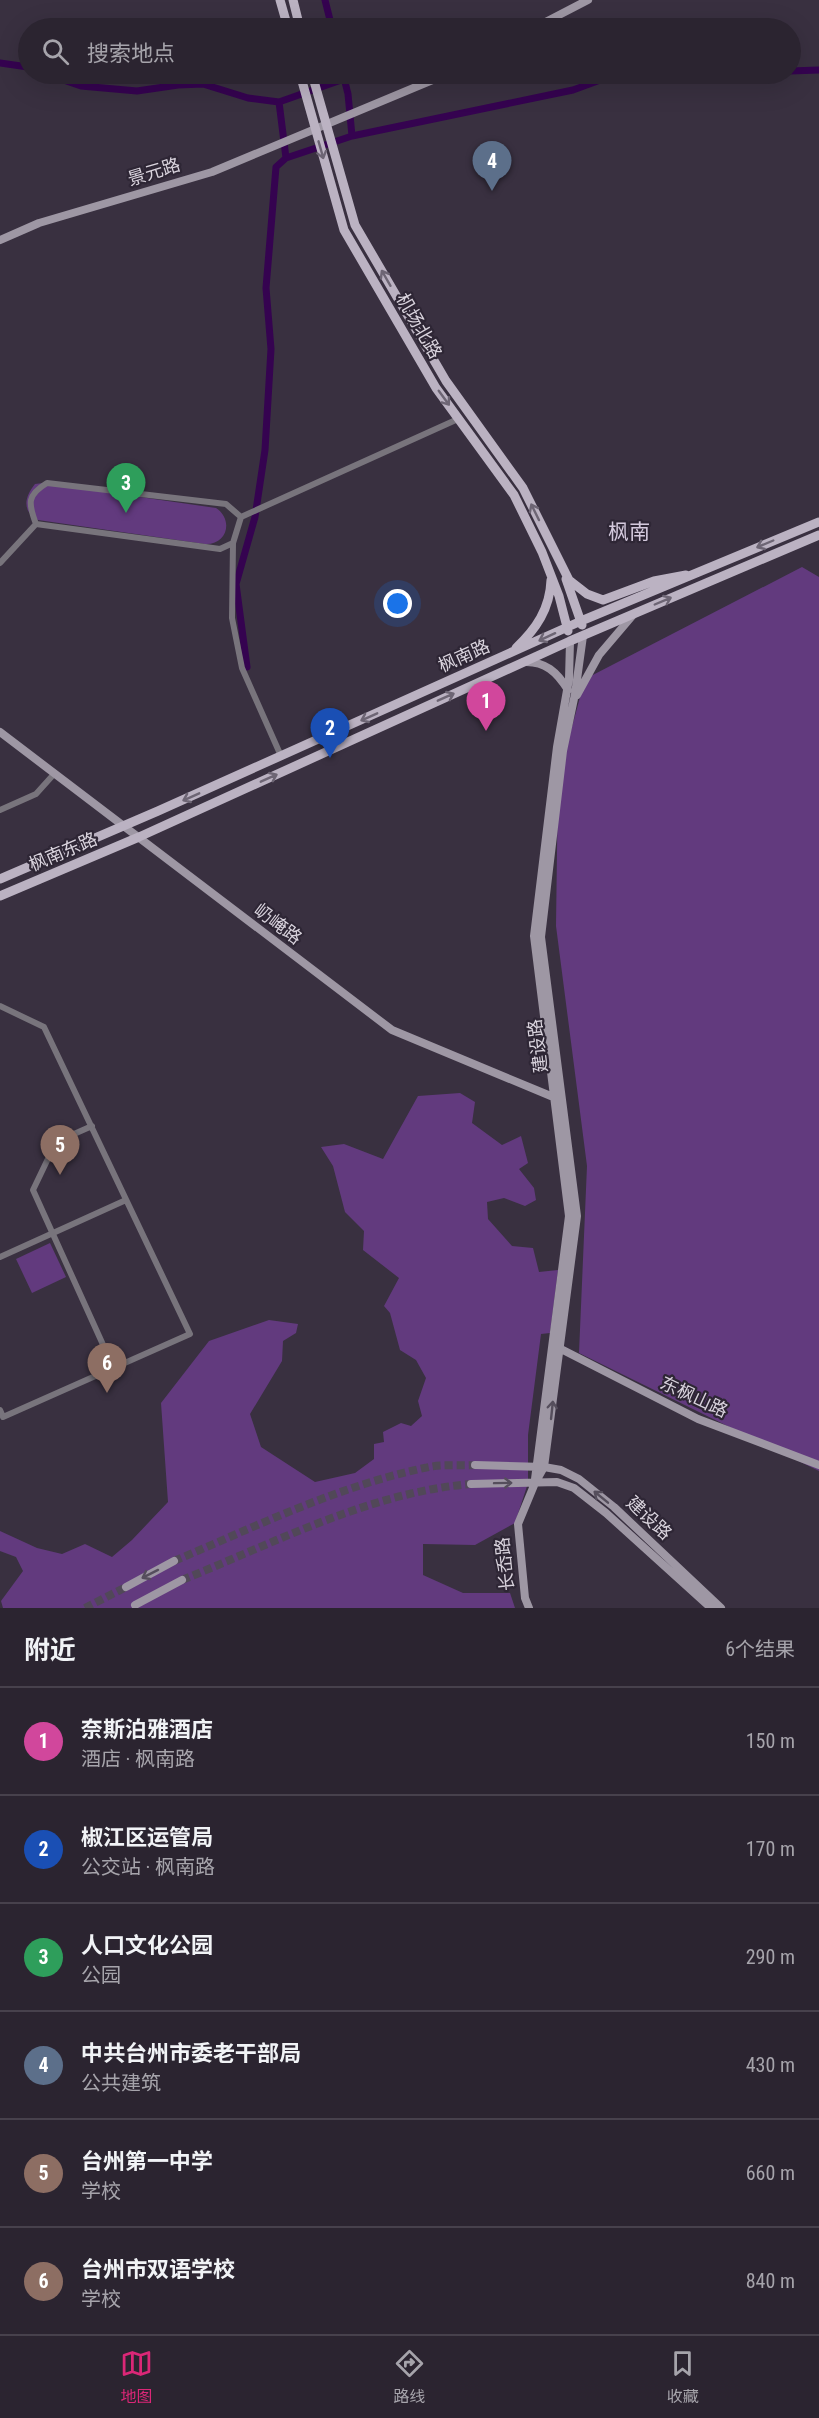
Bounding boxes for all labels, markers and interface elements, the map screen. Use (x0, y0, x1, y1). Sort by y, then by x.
search box (18, 18, 801, 84)
icon: search (39, 35, 72, 68)
text: 搜索地点 (87, 41, 175, 66)
one-way arrow (316, 140, 327, 159)
pin: 4 (472, 142, 512, 191)
street label: 景元路 (125, 154, 183, 189)
one-way arrow (379, 270, 391, 287)
street label: 机场北路 (392, 289, 447, 362)
one-way arrow (438, 390, 450, 406)
pin: 3 (106, 464, 146, 513)
one-way arrow (529, 504, 541, 522)
district label: 枫南 (608, 520, 650, 544)
one-way arrow (756, 539, 775, 550)
your location (383, 589, 412, 618)
one-way arrow (653, 595, 671, 606)
one-way arrow (538, 631, 556, 643)
street label: 枫南路 (435, 635, 493, 676)
pin: 1 (466, 682, 506, 731)
one-way arrow (437, 691, 455, 703)
pin: 2 (310, 708, 350, 758)
one-way arrow (360, 712, 378, 723)
one-way arrow (259, 772, 277, 783)
one-way arrow (183, 791, 201, 803)
street label: 枫南东路 (26, 828, 100, 875)
street label: 屷崦路 (250, 899, 306, 948)
street label: 建设路 (524, 1018, 551, 1074)
pin: 5 (40, 1126, 80, 1175)
pin: 6 (88, 1344, 126, 1393)
street label: 东枫山路 (657, 1372, 731, 1421)
one-way arrow (547, 1400, 558, 1420)
one-way arrow (492, 1477, 512, 1489)
one-way arrow (594, 1490, 609, 1504)
street label: 建设路 (622, 1492, 676, 1544)
street label: 长岙路 (491, 1536, 518, 1592)
one-way arrow (142, 1568, 159, 1580)
text: 附近 (24, 1635, 76, 1665)
text: 6个结果 (725, 1637, 795, 1661)
text: 奈斯泊雅酒店 (81, 1717, 213, 1742)
text: 1 (38, 1729, 49, 1753)
text: 150 m (746, 1729, 795, 1753)
text: 酒店 · 枫南路 (81, 1747, 195, 1771)
text: 椒江区运管局 (81, 1825, 213, 1850)
text: 2 (38, 1837, 49, 1861)
text: 170 m (746, 1837, 795, 1861)
text: 公交站 · 枫南路 (81, 1855, 215, 1879)
text: 人口文化公园 (81, 1933, 213, 1958)
text: 3 (38, 1945, 49, 1969)
text: 290 m (746, 1945, 795, 1969)
text: 公园 (81, 1963, 121, 1987)
text: 中共台州市委老干部局 (81, 2041, 301, 2066)
text: 4 (38, 2053, 49, 2077)
text: 430 m (746, 2053, 795, 2077)
text: 公共建筑 (81, 2071, 161, 2095)
text: 台州第一中学 (81, 2149, 213, 2174)
text: 5 (38, 2161, 49, 2185)
text: 660 m (746, 2161, 795, 2185)
text: 学校 (81, 2179, 121, 2203)
text: 台州市双语学校 (81, 2257, 235, 2282)
text: 6 (38, 2269, 49, 2293)
text: 840 m (746, 2269, 795, 2293)
text: 学校 (81, 2287, 121, 2311)
tab: 地图 (120, 2347, 153, 2407)
tab: 路线 (393, 2347, 426, 2407)
tab: 收藏 (666, 2347, 699, 2407)

